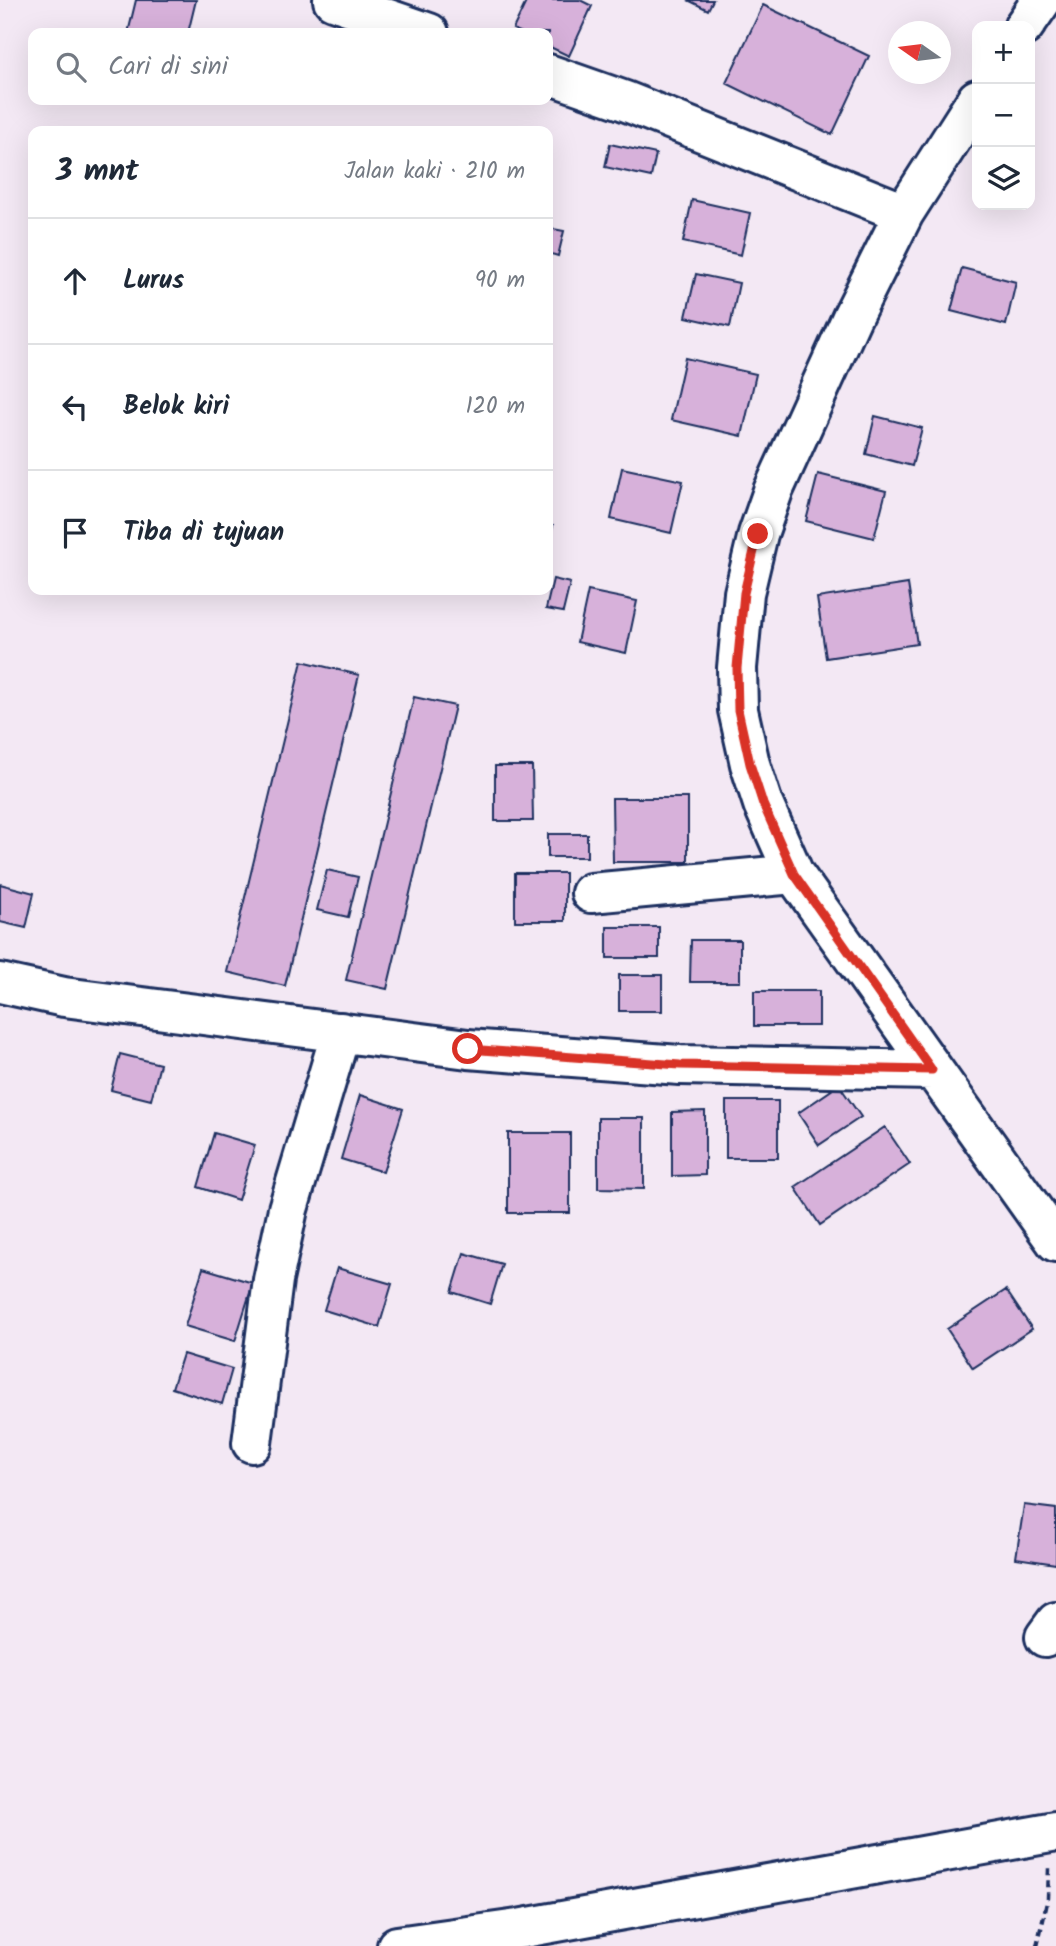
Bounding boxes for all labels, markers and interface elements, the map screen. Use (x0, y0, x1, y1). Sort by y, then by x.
north arrow (888, 21, 951, 84)
map controls (972, 21, 1035, 210)
button: + (972, 21, 1035, 84)
search box (28, 28, 553, 105)
text: Cari di sini (108, 46, 228, 88)
icon: search (52, 48, 90, 86)
button: − (972, 84, 1035, 147)
button: layers (972, 147, 1035, 210)
text: 3 mnt (56, 148, 139, 196)
text: Jalan kaki · 210 m (344, 154, 525, 190)
text: Lurus (123, 260, 184, 302)
icon: ahead (56, 262, 94, 300)
text: 90 m (475, 263, 525, 299)
text: Belok kiri (123, 386, 229, 428)
icon: left (56, 388, 94, 426)
text: 120 m (465, 389, 525, 425)
text: Tiba di tujuan (123, 512, 284, 554)
icon: arrive (56, 514, 94, 552)
route end (742, 518, 773, 549)
route start (452, 1033, 483, 1064)

